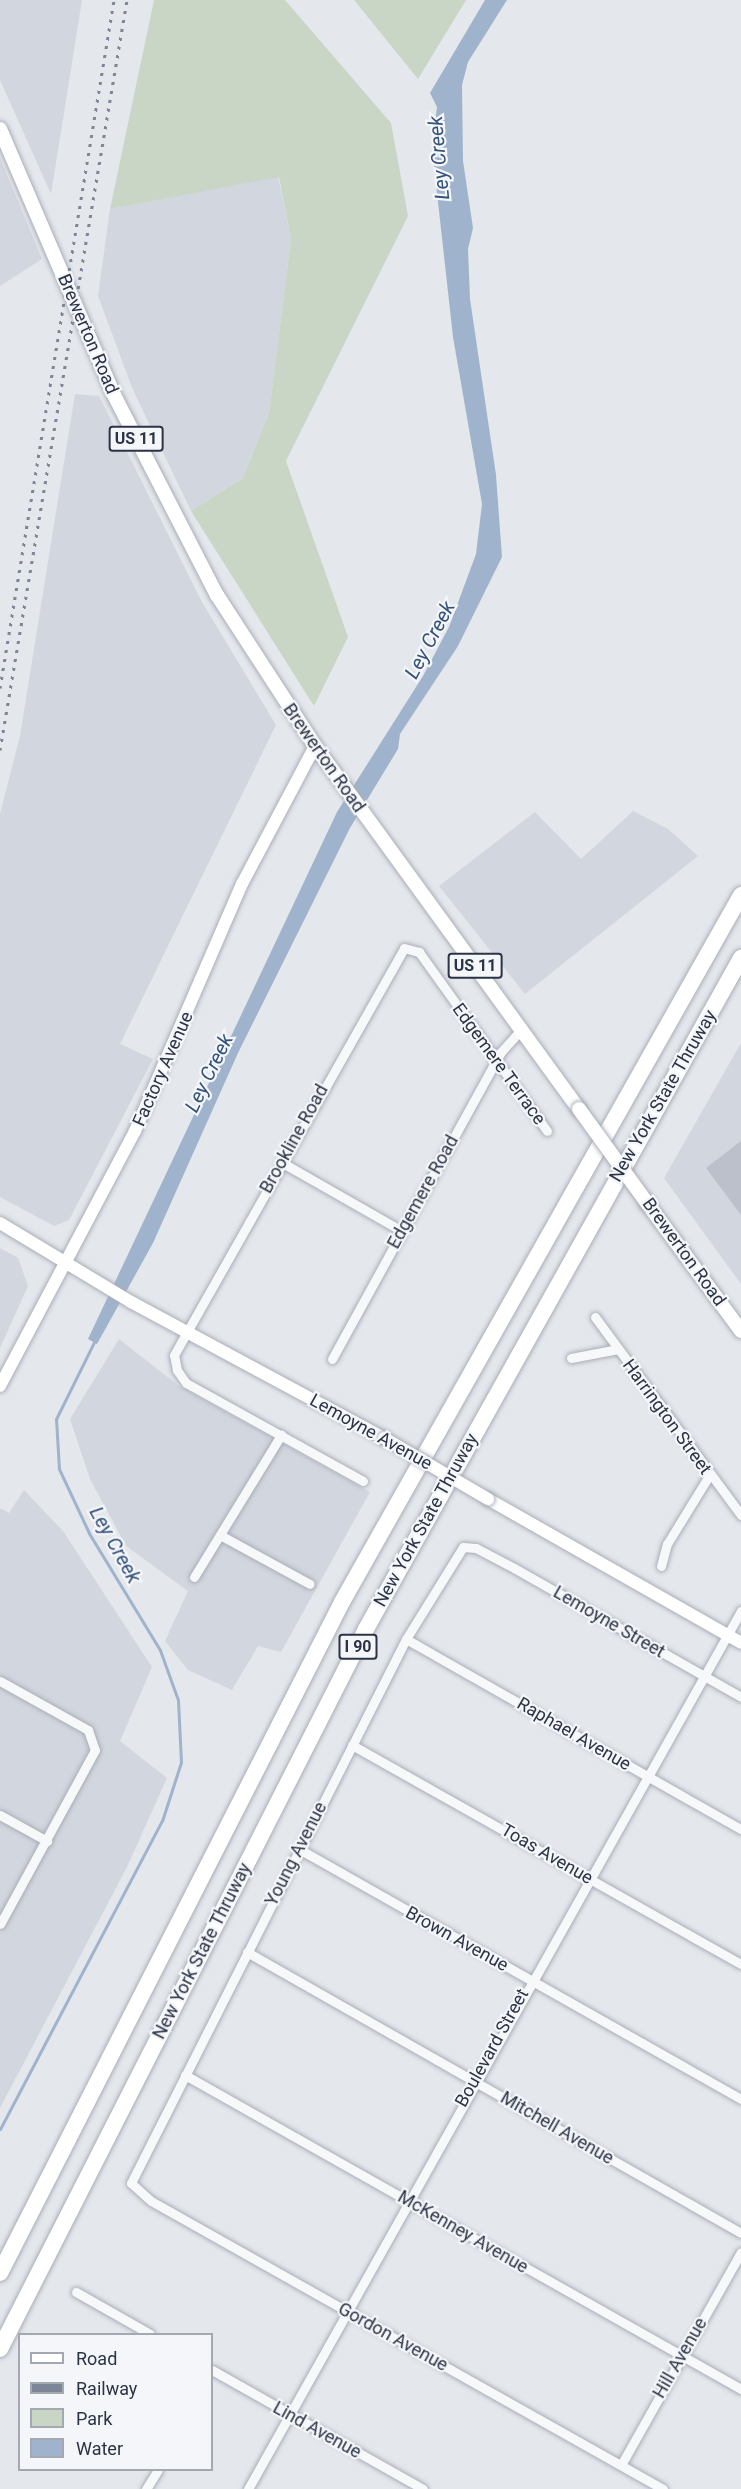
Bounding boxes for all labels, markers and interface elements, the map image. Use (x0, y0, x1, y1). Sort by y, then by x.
water label: Ley Creek (423, 115, 455, 201)
street label: Brewerton Road (53, 271, 123, 397)
road number: US 11 (108, 426, 164, 452)
water label: Ley Creek (400, 597, 460, 683)
street label: Brewerton Road (278, 699, 370, 817)
road number: US 11 (446, 953, 504, 979)
street label: Edgemere Terrace (448, 999, 550, 1129)
street label: New York State Thruway (605, 1006, 721, 1186)
street label: Factory Avenue (128, 1008, 198, 1130)
water label: Ley Creek (180, 1030, 238, 1116)
street label: Brookline Road (255, 1081, 333, 1197)
street label: Edgemere Road (383, 1131, 463, 1253)
street label: Brewerton Road (638, 1194, 730, 1310)
street label: Harrington Street (618, 1355, 716, 1479)
street label: Lemoyne Avenue (306, 1389, 436, 1475)
street label: New York State Thruway (369, 1429, 483, 1611)
water label: Ley Creek (84, 1502, 146, 1588)
street label: Lemoyne Street (549, 1581, 669, 1663)
road number: I 90 (337, 1634, 379, 1660)
street label: Raphael Avenue (513, 1693, 635, 1775)
street label: Young Avenue (261, 1798, 331, 1910)
street label: Toas Avenue (497, 1819, 597, 1889)
street label: New York State Thruway (148, 1859, 256, 2043)
street label: Brown Avenue (402, 1902, 512, 1976)
street label: Boulevard Street (451, 1985, 533, 2111)
street label: Mitchell Avenue (497, 2087, 617, 2169)
street label: McKenney Avenue (394, 2186, 532, 2278)
street label: Gordon Avenue (334, 2298, 452, 2376)
street label: Hill Avenue (648, 2314, 712, 2402)
legend (18, 2333, 213, 2471)
text: Road (76, 2348, 117, 2369)
text: Railway (76, 2378, 137, 2399)
street label: Lind Avenue (269, 2397, 365, 2463)
text: Park (76, 2408, 112, 2429)
text: Water (76, 2438, 123, 2459)

